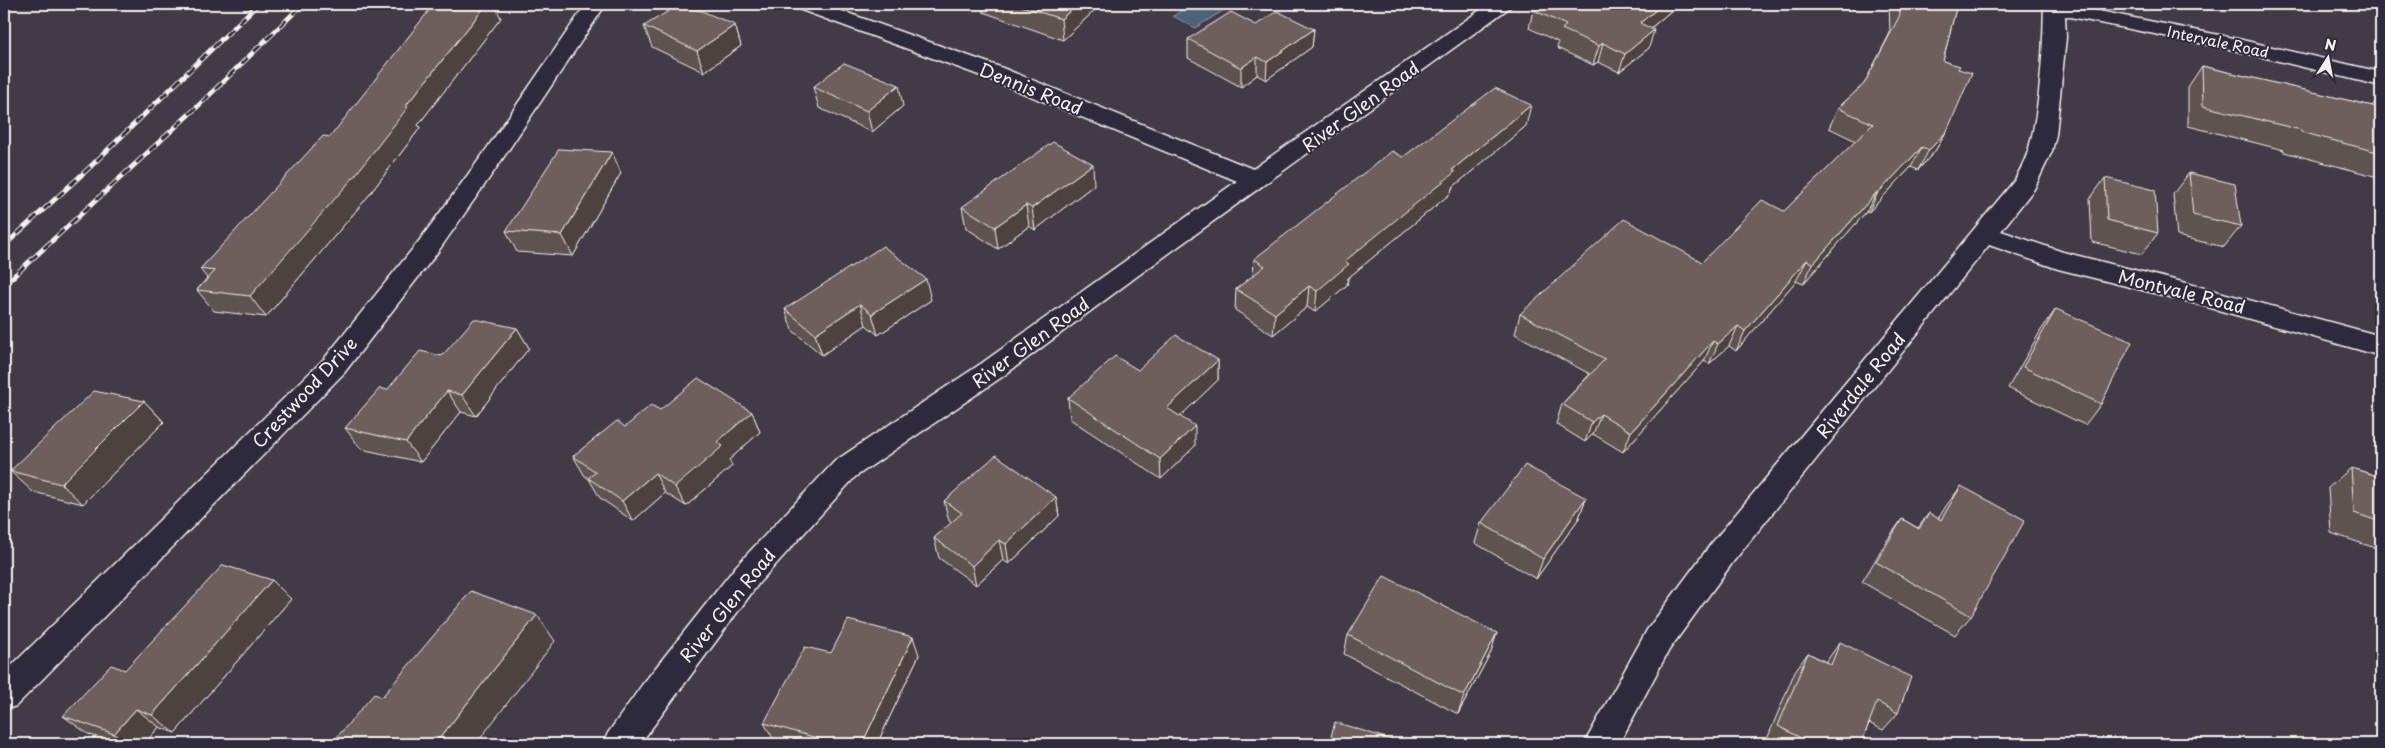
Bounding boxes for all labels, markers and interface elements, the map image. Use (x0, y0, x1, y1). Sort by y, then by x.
street label: Intervale Road (2165, 19, 2271, 63)
north arrow (2302, 32, 2352, 82)
text: N (2323, 33, 2338, 56)
street label: River Glen Road (1296, 54, 1424, 158)
street label: Dennis Road (975, 55, 1087, 121)
street label: Montvale Road (2116, 262, 2248, 320)
street label: River Glen Road (966, 290, 1094, 394)
street label: Riverdale Road (1809, 326, 1911, 444)
street label: Crestwood Drive (245, 330, 363, 454)
street label: River Glen Road (673, 542, 781, 668)

